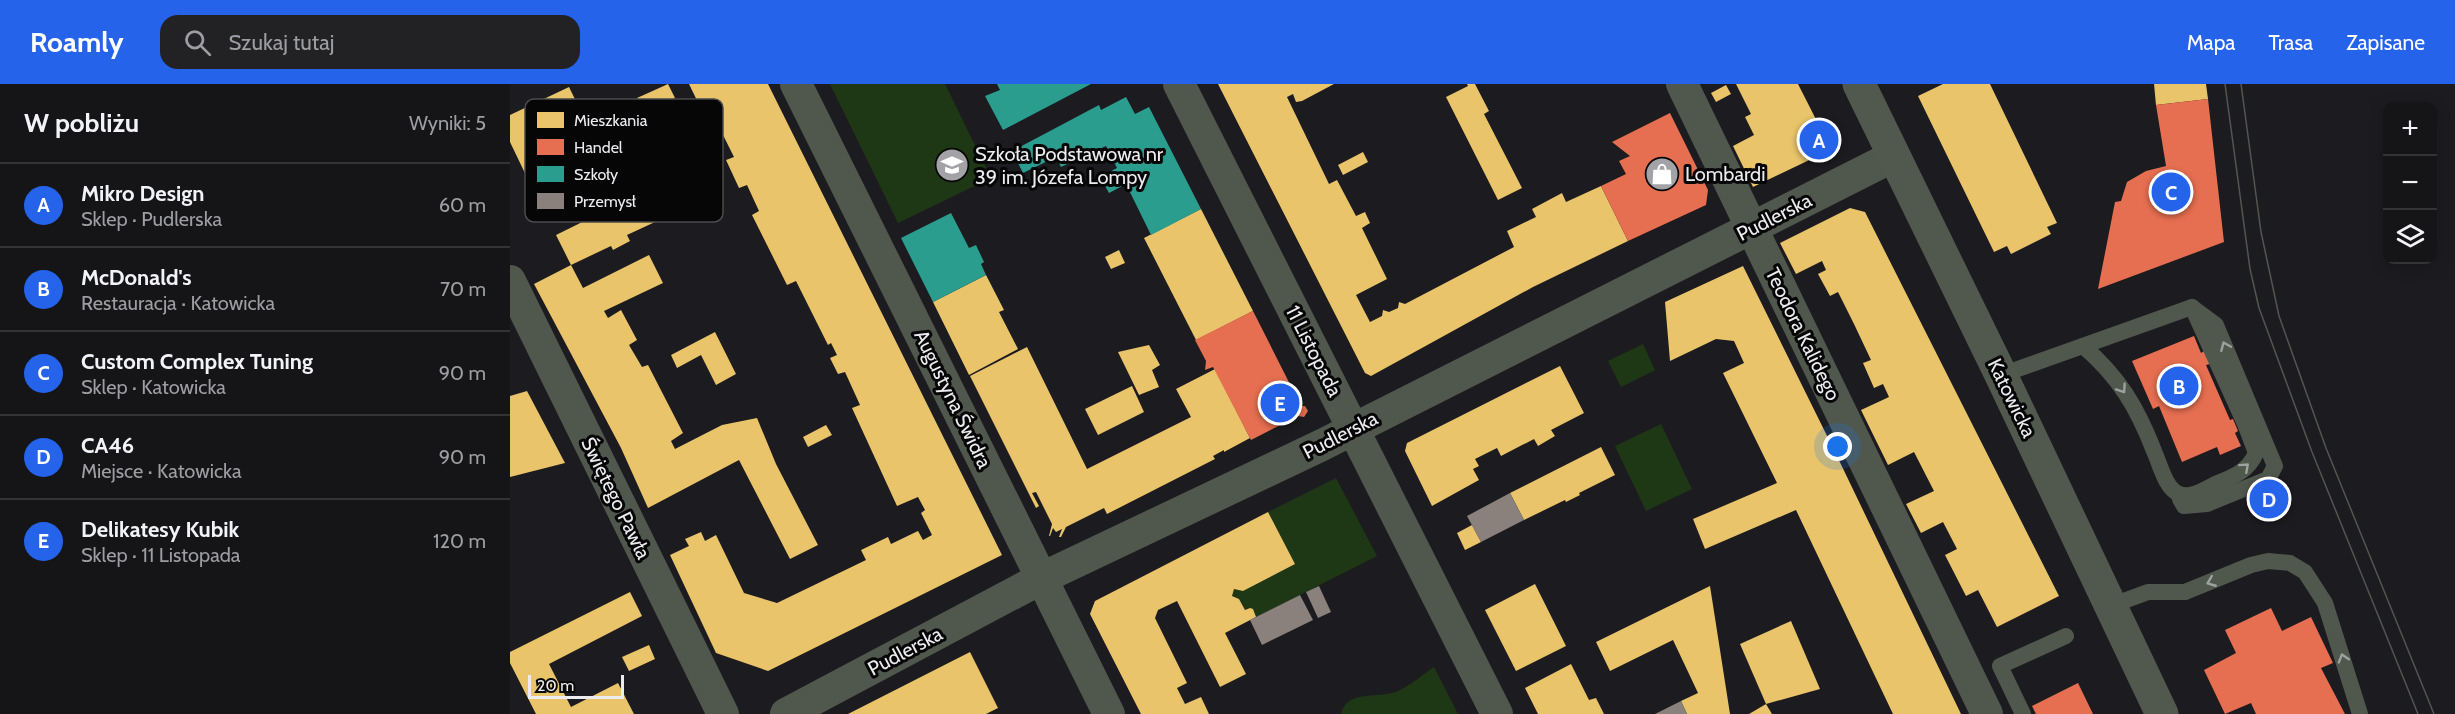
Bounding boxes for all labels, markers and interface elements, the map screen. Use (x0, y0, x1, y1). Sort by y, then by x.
search box (160, 15, 580, 69)
text: Roamly (30, 25, 124, 59)
icon: search (181, 26, 214, 59)
text: Szukaj tutaj (229, 29, 334, 56)
text: Mapa (2187, 30, 2235, 55)
text: Trasa (2268, 30, 2313, 55)
text: Zapisane (2346, 30, 2425, 55)
legend (525, 99, 723, 222)
map controls (2383, 102, 2437, 264)
button: + (2383, 102, 2437, 156)
text: W pobliżu (24, 107, 139, 139)
text: Wyniki: 5 (409, 111, 486, 135)
text: Mieszkania (574, 111, 648, 130)
pin: A (1800, 118, 1838, 162)
text: Handel (574, 138, 623, 157)
place label: Szkoła Podstawowa nr 39 im. Józefa Lompy (975, 142, 1164, 189)
school or university icon: Szkoła Podstawowa nr 39 im. Józefa Lompy (934, 147, 970, 183)
shop icon: Lombardi (1644, 156, 1680, 192)
button: − (2383, 156, 2437, 210)
place label: Lombardi (1685, 162, 1765, 186)
text: Szkoły (574, 165, 618, 184)
pin: C (2152, 170, 2190, 214)
text: Mikro Design (81, 180, 204, 207)
street label: Pudlerska (1733, 188, 1816, 246)
text: Przemysł (574, 192, 636, 211)
text: A (37, 193, 50, 217)
text: 60 m (439, 193, 486, 217)
text: Sklep · Pudlerska (81, 207, 222, 231)
button: layers (2383, 210, 2437, 264)
text: McDonald's (81, 264, 192, 291)
street label: Teodora Kalidego (1760, 264, 1846, 404)
text: B (37, 277, 50, 301)
text: 70 m (440, 277, 486, 301)
text: Restauracja · Katowicka (81, 291, 275, 315)
street label: 11 Listopada (1281, 301, 1347, 401)
street label: Augustyna Świdra (909, 326, 997, 472)
one-way arrow (2220, 342, 2232, 353)
text: Custom Complex Tuning (81, 348, 313, 375)
street label: Katowicka (1983, 355, 2041, 442)
text: C (37, 361, 50, 385)
text: 90 m (439, 361, 486, 385)
pin: B (2160, 364, 2198, 408)
text: Sklep · Katowicka (81, 375, 226, 399)
pin: E (1260, 380, 1300, 426)
one-way arrow (2115, 382, 2126, 393)
street label: Pudlerska (1299, 406, 1382, 464)
text: CA46 (81, 432, 134, 459)
your location (1823, 432, 1852, 461)
street label: Świętego Pawła (576, 433, 656, 563)
text: D (36, 445, 51, 469)
text: 90 m (439, 445, 486, 469)
text: Miejsce · Katowicka (81, 459, 242, 483)
one-way arrow (2239, 464, 2250, 475)
pin: D (2250, 476, 2288, 522)
text: Delikatesy Kubik (81, 516, 239, 543)
text: E (38, 529, 49, 553)
text: 120 m (433, 529, 486, 553)
text: Sklep · 11 Listopada (81, 543, 240, 567)
one-way arrow (2207, 575, 2218, 587)
street label: Pudlerska (864, 621, 947, 681)
one-way arrow (2338, 653, 2350, 664)
scale bar (528, 672, 624, 700)
text: 20 m (537, 676, 574, 695)

